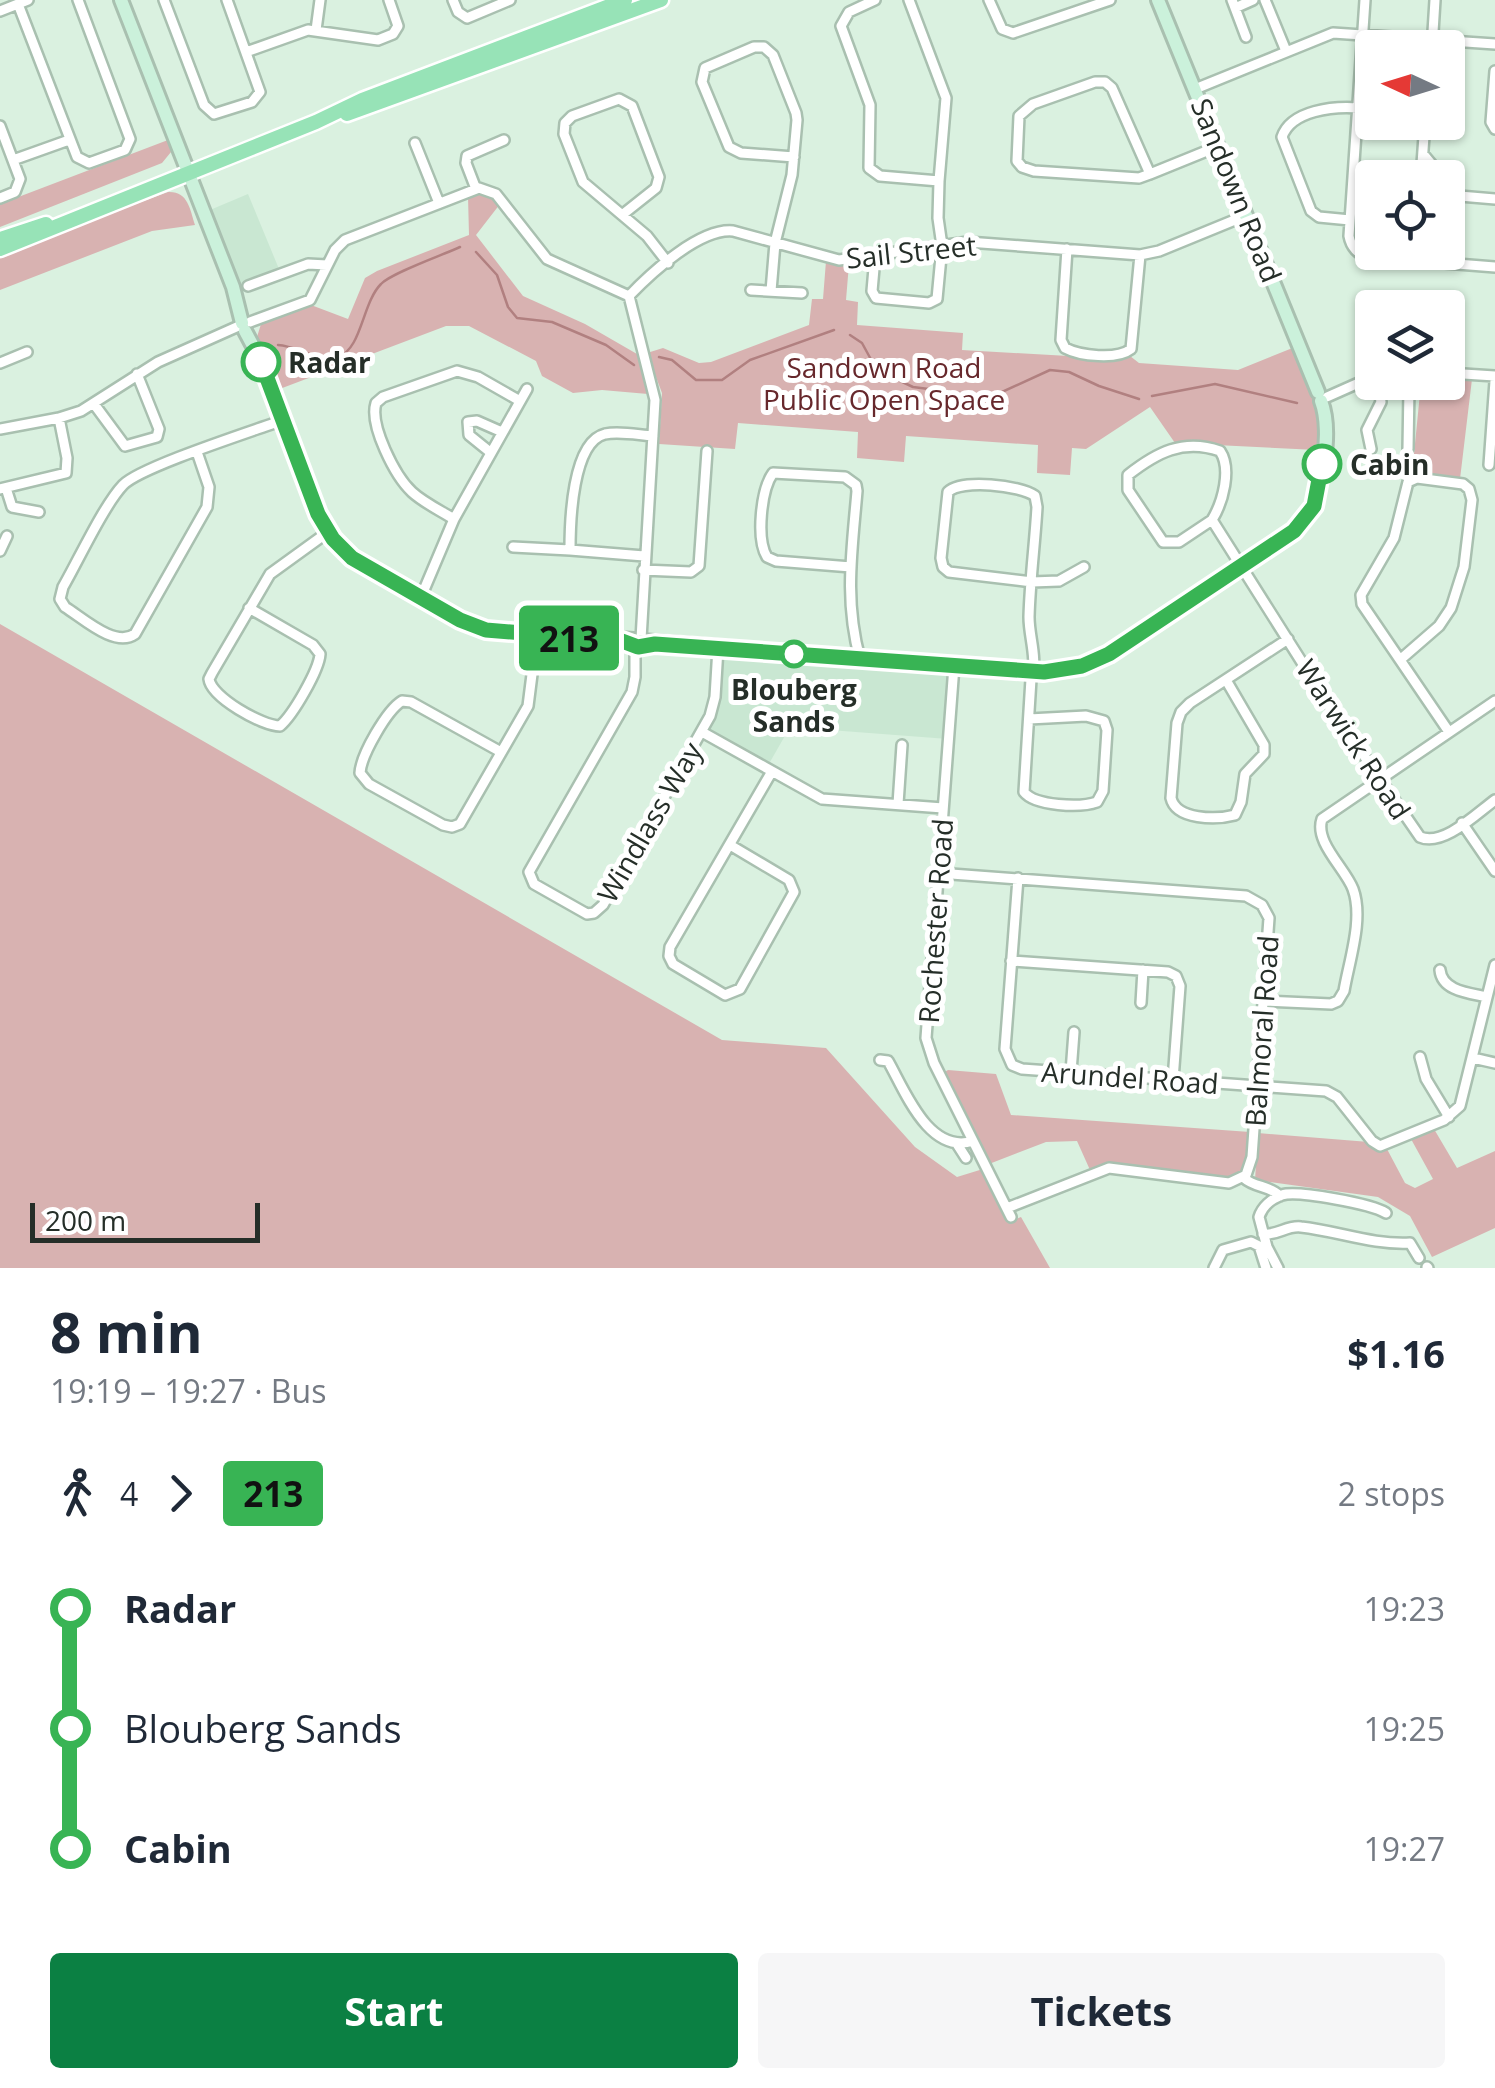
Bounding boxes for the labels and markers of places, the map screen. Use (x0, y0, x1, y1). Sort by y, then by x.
marker: Radar (242, 343, 280, 381)
place label: Radar (288, 343, 371, 381)
marker: Cabin (1303, 445, 1341, 483)
place label: Cabin (1350, 445, 1429, 483)
marker: Blouberg Sands (781, 641, 807, 667)
place label: Blouberg Sands (731, 670, 857, 740)

